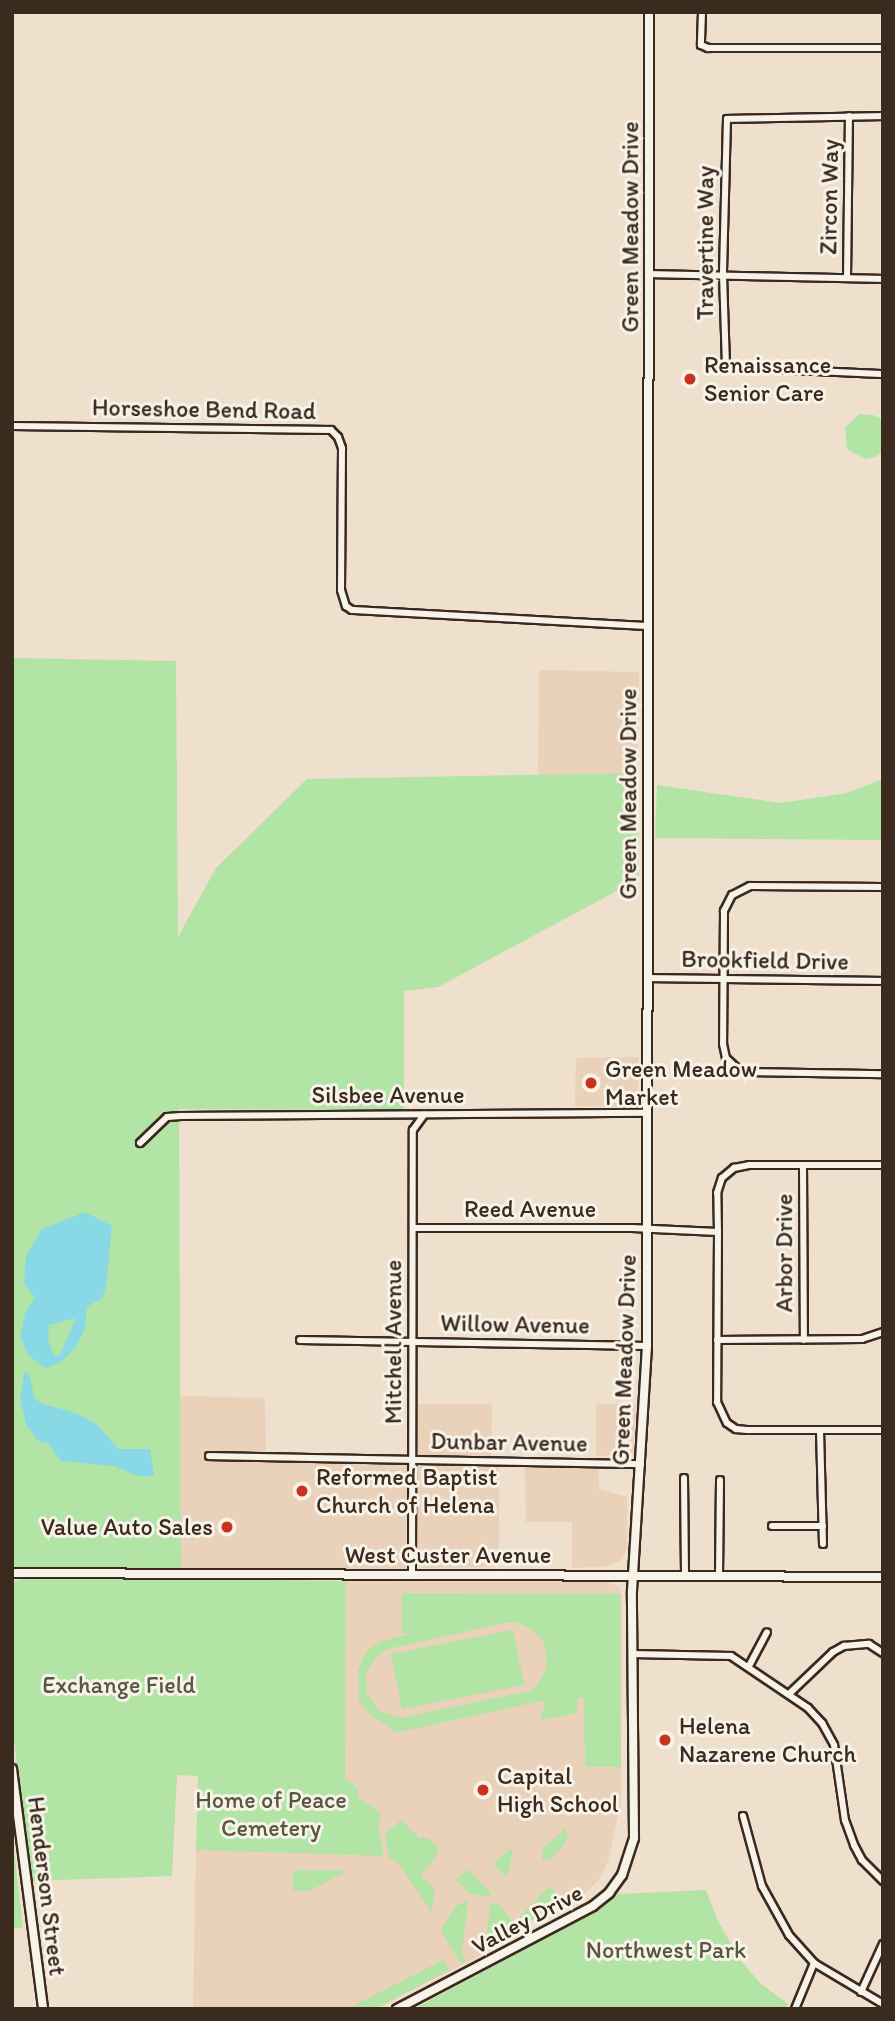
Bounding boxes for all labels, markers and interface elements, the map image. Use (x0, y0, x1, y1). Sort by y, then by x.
street label: Green Meadow Drive (616, 122, 644, 332)
street label: Zircon Way (814, 139, 844, 255)
street label: Travertine Way (691, 166, 719, 320)
place label: Renaissance Senior Care (704, 351, 831, 407)
marker: Renaissance Senior Care (682, 371, 698, 387)
street label: Horseshoe Bend Road (92, 393, 316, 425)
street label: Green Meadow Drive (614, 689, 642, 899)
street label: Brookfield Drive (681, 944, 849, 976)
place label: Green Meadow Market (605, 1055, 756, 1111)
marker: Green Meadow Market (583, 1075, 599, 1091)
street label: Silsbee Avenue (311, 1081, 465, 1109)
street label: Arbor Drive (770, 1194, 798, 1312)
street label: Reed Avenue (465, 1195, 595, 1223)
street label: Green Meadow Drive (606, 1254, 642, 1466)
street label: Mitchell Avenue (379, 1260, 407, 1424)
street label: Willow Avenue (440, 1308, 590, 1340)
street label: Dunbar Avenue (430, 1426, 588, 1458)
place label: Reformed Baptist Church of Helena (316, 1463, 498, 1519)
marker: Reformed Baptist Church of Helena (294, 1483, 310, 1499)
place label: Value Auto Sales (41, 1513, 213, 1541)
marker: Value Auto Sales (219, 1519, 235, 1535)
street label: West Custer Avenue (345, 1541, 551, 1569)
park label: Exchange Field (42, 1671, 196, 1699)
place label: Helena Nazarene Church (679, 1712, 857, 1768)
marker: Helena Nazarene Church (657, 1732, 673, 1748)
place label: Capital High School (497, 1762, 618, 1818)
marker: Capital High School (475, 1782, 491, 1798)
park label: Home of Peace Cemetery (195, 1786, 347, 1842)
street label: Henderson Street (22, 1795, 72, 1977)
street label: Valley Drive (467, 1878, 587, 1960)
park label: Northwest Park (586, 1936, 746, 1964)

